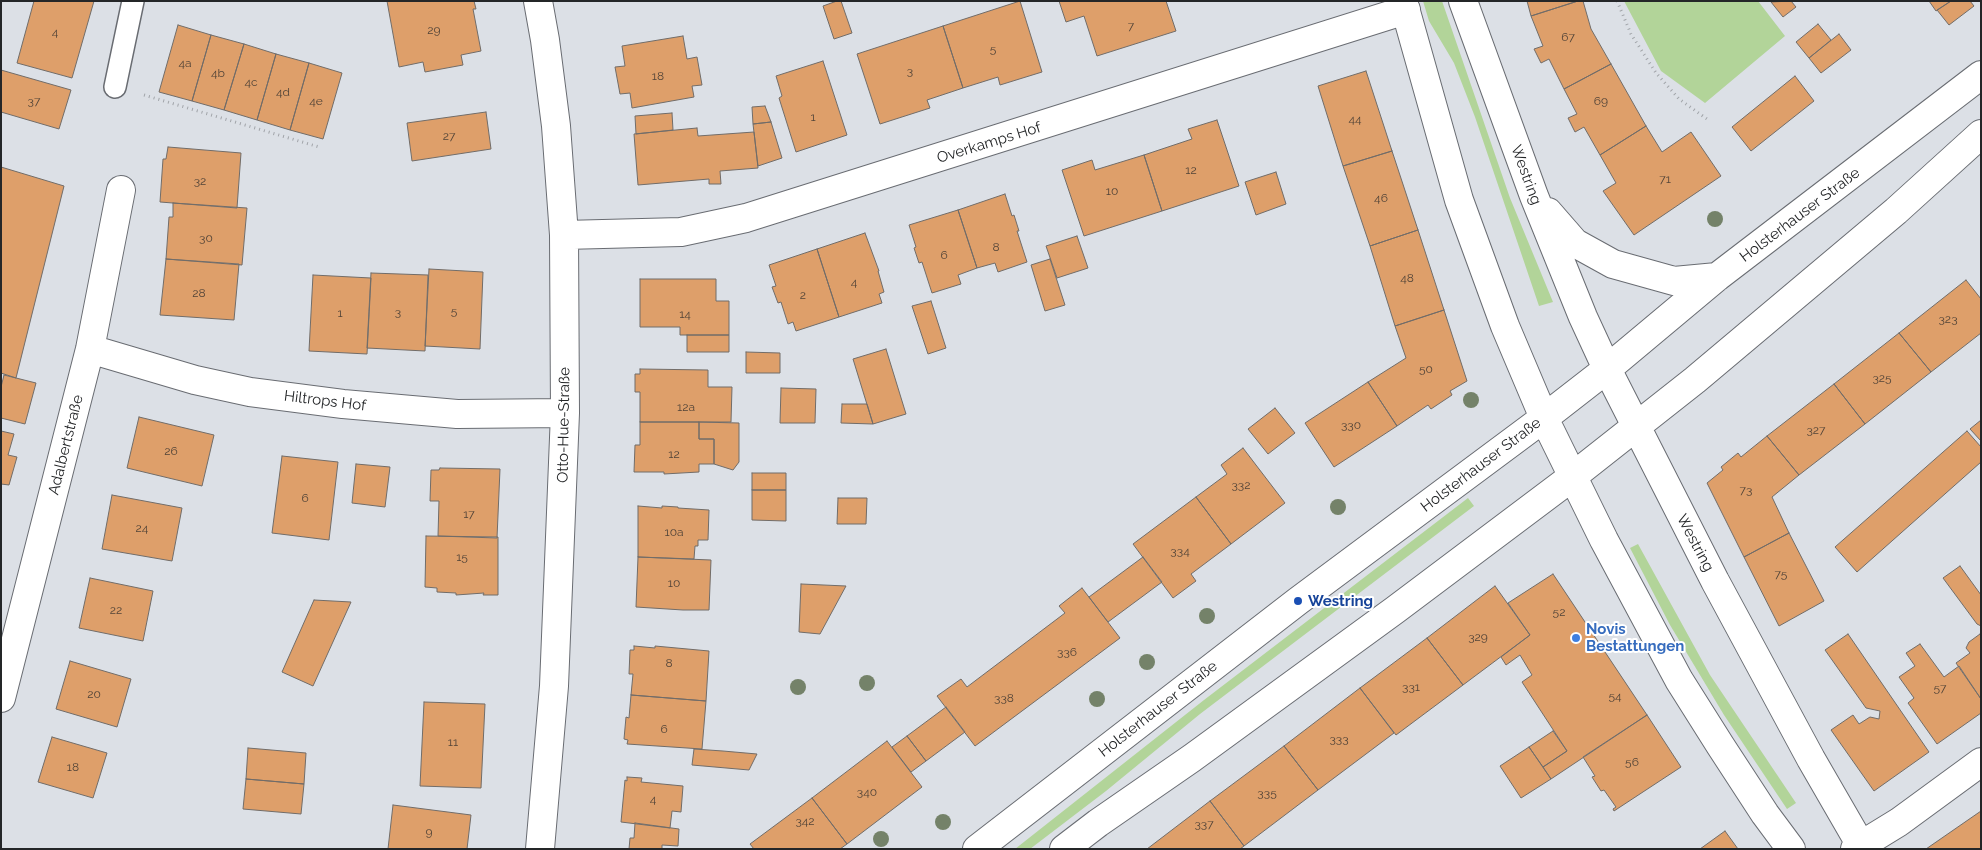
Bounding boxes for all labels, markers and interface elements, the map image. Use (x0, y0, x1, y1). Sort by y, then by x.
house number: 7 (1128, 19, 1134, 33)
house number: 29 (427, 23, 441, 37)
house number: 4 (52, 25, 58, 39)
house number: 67 (1561, 30, 1575, 44)
house number: 5 (990, 42, 996, 56)
house number: 4a (178, 56, 192, 70)
house number: 3 (907, 64, 913, 78)
house number: 4b (211, 66, 225, 80)
house number: 18 (652, 69, 664, 83)
house number: 4c (244, 75, 258, 89)
house number: 4d (276, 85, 290, 99)
house number: 37 (28, 94, 40, 108)
house number: 4e (309, 94, 323, 108)
house number: 69 (1594, 94, 1608, 108)
house number: 1 (810, 110, 816, 124)
house number: 44 (1348, 112, 1362, 126)
street label: Overkamps Hof (935, 119, 1043, 167)
house number: 27 (443, 129, 455, 143)
street label: Westring (1507, 143, 1545, 207)
house number: 12 (1185, 163, 1197, 177)
street label: Holsterhauser Straße (1736, 164, 1864, 266)
house number: 71 (1659, 172, 1671, 186)
house number: 32 (194, 174, 206, 188)
house number: 10 (1106, 184, 1118, 198)
house number: 46 (1374, 191, 1388, 205)
house number: 30 (199, 231, 213, 245)
house number: 8 (992, 240, 1000, 254)
house number: 6 (940, 248, 948, 262)
house number: 48 (1400, 271, 1414, 285)
house number: 4 (851, 275, 857, 289)
house number: 28 (192, 286, 206, 300)
house number: 2 (800, 288, 806, 302)
house number: 5 (451, 304, 457, 318)
house number: 3 (395, 305, 401, 319)
house number: 1 (337, 306, 343, 320)
house number: 14 (679, 307, 691, 321)
house number: 323 (1938, 312, 1958, 326)
house number: 50 (1419, 362, 1433, 376)
street label: Otto-Hue-Straße (554, 367, 574, 483)
house number: 325 (1872, 371, 1892, 385)
street label: Hiltrops Hof (283, 387, 367, 415)
street label: Adalbertstraße (45, 393, 87, 497)
house number: 12a (677, 400, 695, 414)
street label: Holsterhauser Straße (1417, 414, 1545, 516)
house number: 330 (1341, 418, 1361, 432)
house number: 327 (1806, 423, 1826, 437)
house number: 26 (164, 444, 178, 458)
house number: 12 (668, 447, 680, 461)
house number: 332 (1231, 478, 1251, 492)
house number: 73 (1740, 483, 1752, 497)
house number: 6 (301, 491, 309, 505)
house number: 17 (463, 507, 475, 521)
street label: Westring (1672, 511, 1718, 575)
house number: 24 (136, 521, 148, 535)
house number: 10a (664, 525, 684, 539)
house number: 334 (1170, 544, 1190, 558)
house number: 15 (456, 550, 468, 564)
house number: 75 (1775, 567, 1787, 581)
house number: 10 (668, 576, 680, 590)
place label: Westring (1308, 592, 1373, 610)
marker: Westring (1292, 595, 1304, 607)
house number: 22 (110, 603, 122, 617)
house number: 52 (1553, 605, 1565, 619)
place label: Novis Bestattungen (1586, 620, 1684, 655)
house number: 329 (1468, 630, 1488, 644)
marker: Novis Bestattungen (1570, 632, 1582, 644)
house number: 336 (1057, 645, 1077, 659)
house number: 8 (665, 656, 673, 670)
street label: Holsterhauser Straße (1095, 657, 1221, 761)
house number: 331 (1402, 680, 1420, 694)
house number: 57 (1934, 681, 1946, 695)
house number: 20 (87, 687, 101, 701)
house number: 54 (1608, 689, 1622, 703)
house number: 338 (994, 691, 1014, 705)
house number: 6 (660, 722, 668, 736)
house number: 333 (1329, 732, 1349, 746)
house number: 11 (448, 735, 458, 749)
house number: 56 (1625, 755, 1639, 769)
house number: 18 (67, 760, 79, 774)
house number: 340 (857, 785, 877, 799)
house number: 335 (1257, 786, 1277, 800)
house number: 4 (650, 792, 656, 806)
house number: 342 (795, 814, 815, 828)
house number: 337 (1194, 817, 1214, 831)
house number: 9 (425, 825, 433, 839)

